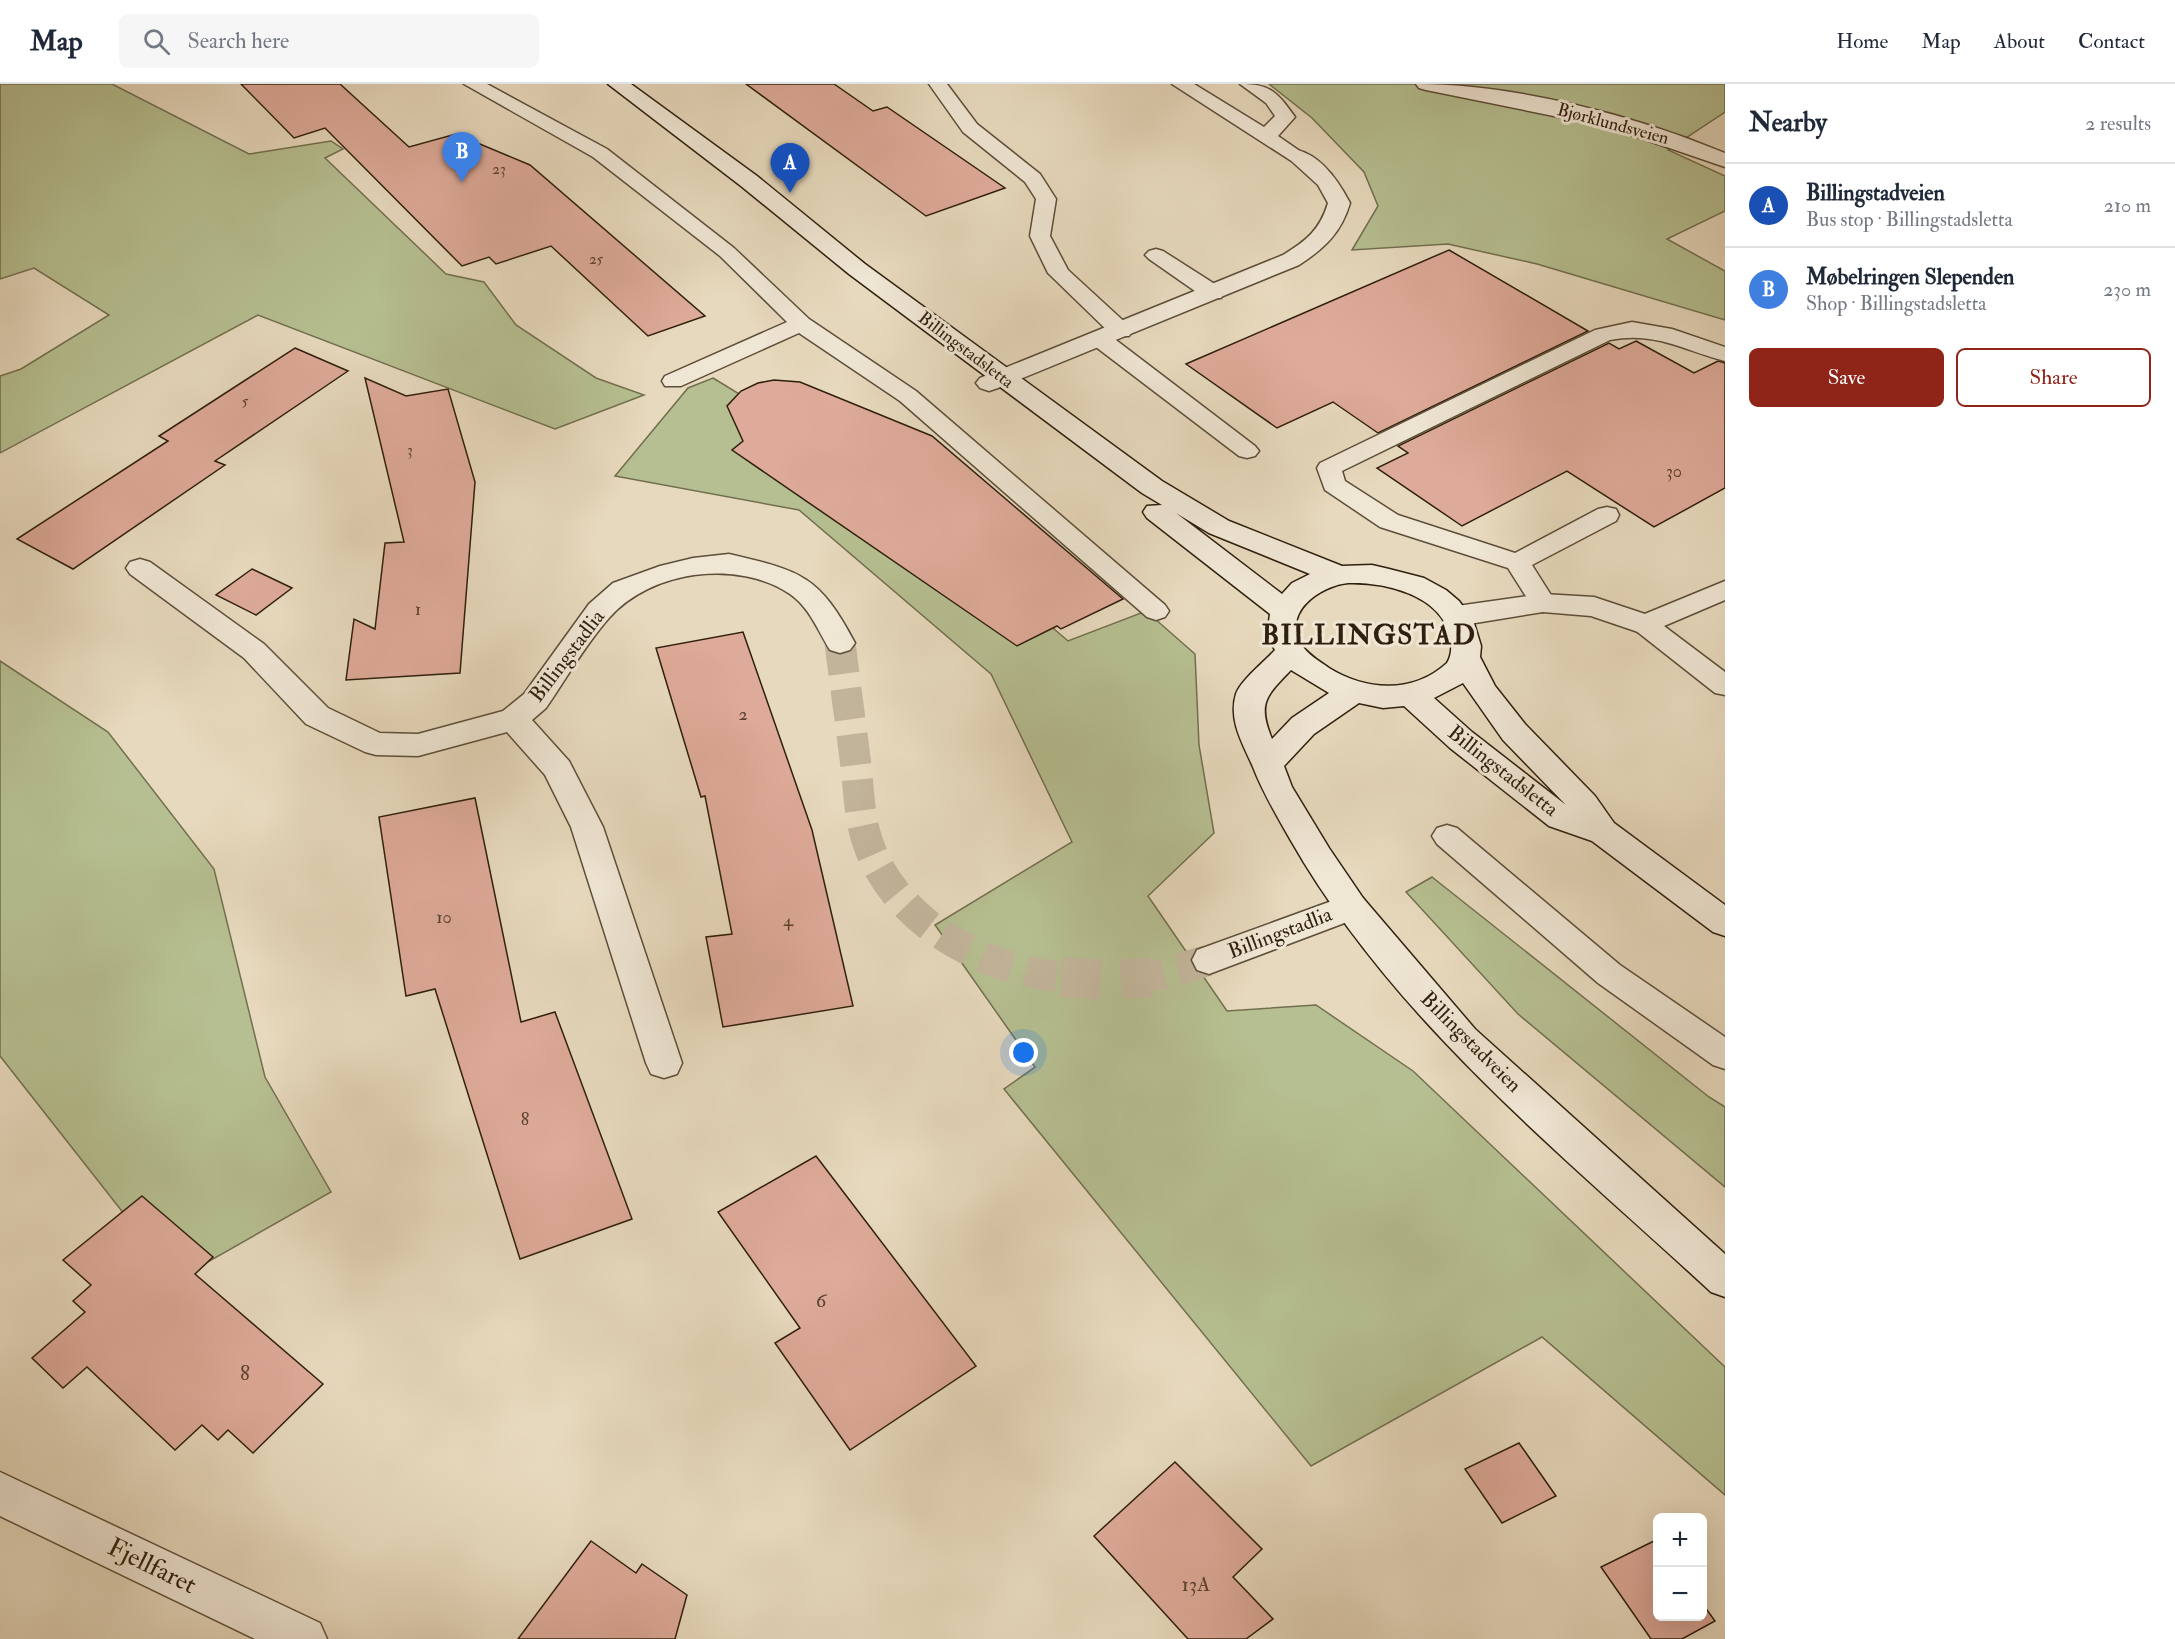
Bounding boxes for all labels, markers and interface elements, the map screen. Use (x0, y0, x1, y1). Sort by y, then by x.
search box (119, 14, 539, 68)
text: Map (30, 24, 83, 59)
icon: search (140, 25, 173, 58)
text: Search here (188, 27, 289, 55)
text: Home (1836, 28, 1888, 55)
text: Map (1921, 28, 1961, 55)
text: About (1994, 28, 2045, 55)
text: Contact (2078, 28, 2145, 55)
street label: Bjørklundsveien (1555, 98, 1671, 150)
text: Nearby (1749, 107, 1827, 139)
text: 2 results (2085, 111, 2151, 136)
pin: B (442, 132, 482, 182)
pin: A (770, 144, 810, 193)
house number: 23 (492, 160, 506, 179)
text: Billingstadveien (1806, 179, 1945, 207)
text: A (1762, 193, 1775, 218)
text: 210 m (2104, 193, 2151, 218)
text: Bus stop · Billingstadsletta (1806, 207, 2013, 232)
house number: 25 (589, 250, 603, 269)
text: Møbelringen Slependen (1806, 263, 2014, 291)
text: B (1762, 277, 1775, 302)
text: 230 m (2103, 277, 2151, 302)
text: Shop · Billingstadsletta (1806, 291, 1987, 316)
street label: Billingstadsletta (913, 306, 1019, 394)
button: Save (1749, 348, 1944, 407)
button: Share (1956, 348, 2151, 407)
house number: 5 (242, 392, 249, 411)
house number: 3 (407, 441, 413, 460)
house number: 30 (1666, 460, 1682, 483)
house number: 1 (415, 598, 421, 621)
street label: Billingstadlia (523, 604, 611, 708)
district label: BILLINGSTAD (1261, 619, 1477, 652)
house number: 2 (738, 703, 748, 726)
street label: Billingstadsletta (1442, 719, 1564, 823)
street label: Billingstadlia (1224, 901, 1336, 965)
house number: 10 (436, 906, 452, 929)
house number: 4 (783, 909, 794, 932)
street label: Billingstadveien (1415, 986, 1528, 1099)
your location (1009, 1038, 1038, 1067)
house number: 8 (521, 1108, 529, 1131)
house number: 6 (816, 1287, 828, 1314)
house number: 8 (240, 1360, 250, 1387)
map controls (1653, 1513, 1707, 1621)
button: + (1653, 1513, 1707, 1567)
street label: Fjellfaret (102, 1531, 202, 1601)
button: − (1653, 1567, 1707, 1621)
house number: 13A (1182, 1571, 1210, 1598)

